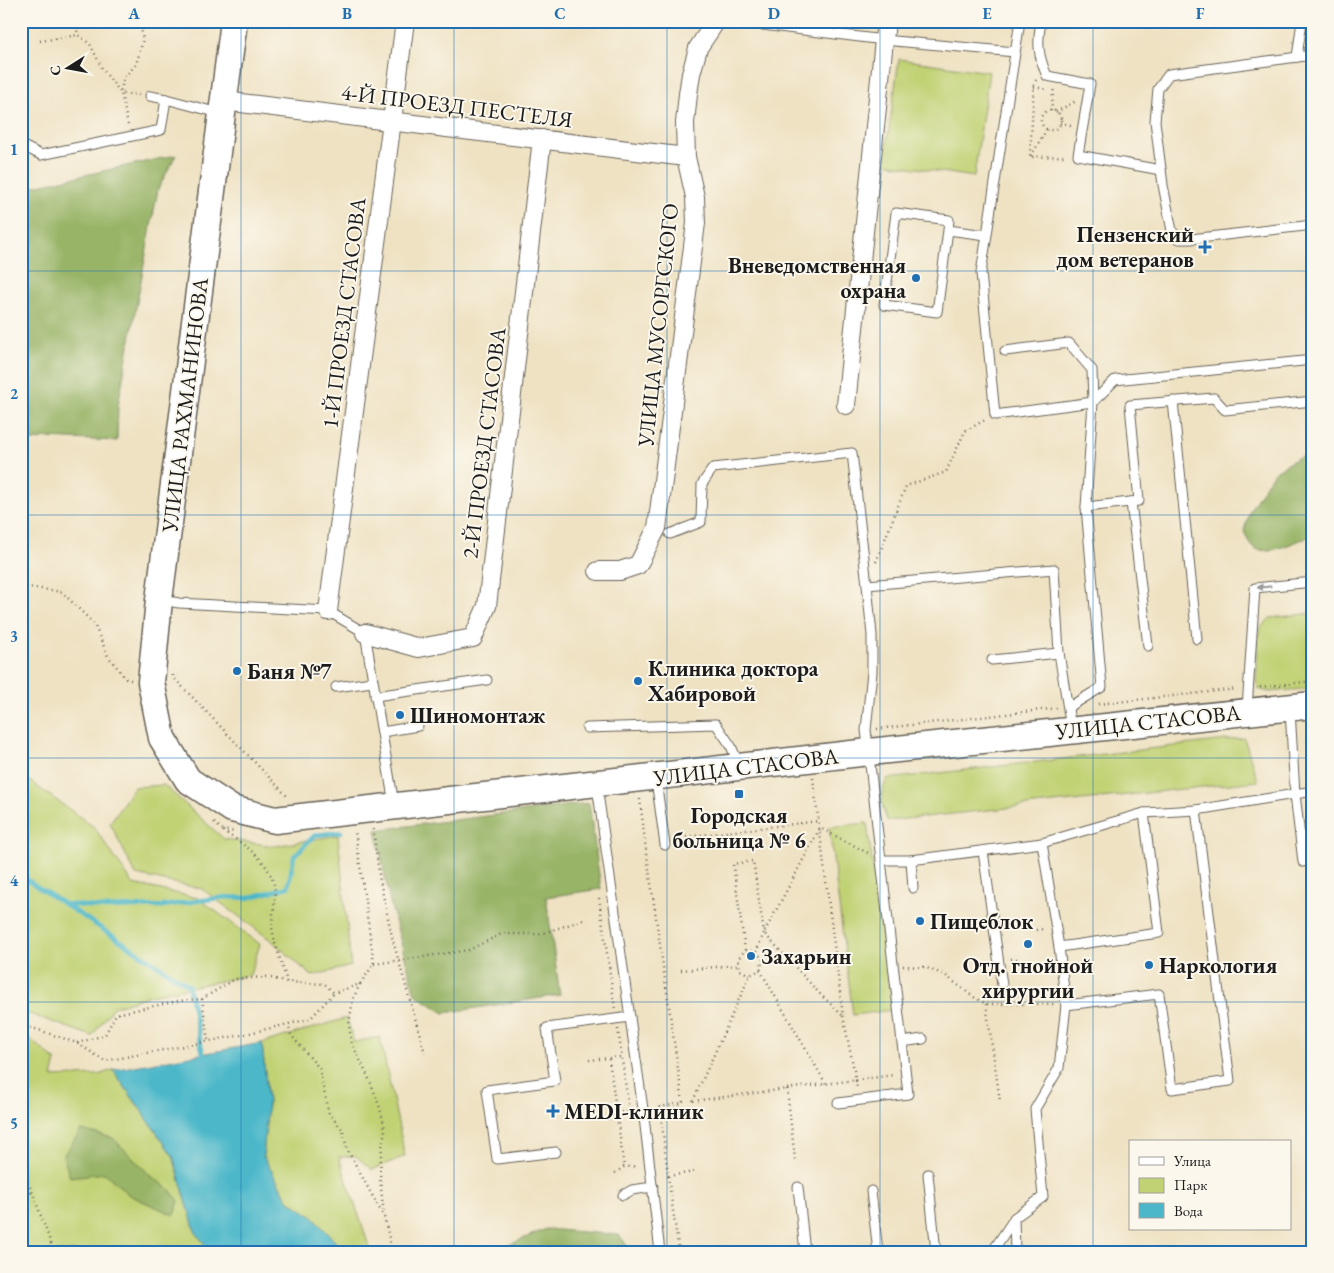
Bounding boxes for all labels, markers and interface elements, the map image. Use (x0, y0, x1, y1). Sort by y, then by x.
text: A (127, 3, 140, 24)
text: B (342, 3, 352, 24)
text: C (554, 3, 566, 24)
text: D (768, 3, 780, 24)
text: E (982, 3, 992, 24)
text: F (1196, 3, 1205, 24)
north arrow (42, 42, 92, 92)
text: С (45, 64, 65, 77)
street label: 4-Й ПРОЕЗД ПЕСТЕЛЯ (340, 77, 575, 135)
text: 1 (10, 139, 18, 160)
street label: 1-Й ПРОЕЗД СТАСОВА (315, 195, 373, 430)
street label: УЛИЦА МУСОРГСКОГО (631, 202, 685, 449)
place label: Пензенский дом ветеранов (1056, 220, 1194, 274)
marker: Пензенский дом ветеранов (1198, 240, 1212, 254)
place label: Вневедомственная охрана (728, 251, 906, 305)
marker: Вневедомственная охрана (910, 272, 922, 284)
street label: УЛИЦА РАХМАНИНОВА (155, 275, 215, 535)
street label: 2-Й ПРОЕЗД СТАСОВА (455, 325, 513, 560)
text: 2 (10, 383, 19, 404)
one-way arrow (1256, 583, 1272, 591)
text: 3 (10, 626, 18, 647)
place label: Клиника доктора Хабировой (647, 654, 819, 708)
place label: Баня №7 (247, 657, 332, 686)
marker: Баня №7 (231, 665, 243, 677)
marker: Клиника доктора Хабировой (632, 675, 644, 687)
street label: УЛИЦА СТАСОВА (1053, 698, 1243, 746)
place label: Шиномонтаж (410, 701, 546, 730)
marker: Шиномонтаж (394, 709, 406, 721)
street label: УЛИЦА СТАСОВА (651, 741, 841, 793)
marker: Городская больница № 6 (733, 788, 745, 800)
place label: Городская больница № 6 (672, 801, 806, 855)
text: 4 (10, 870, 19, 891)
place label: Пищеблок (930, 907, 1034, 936)
marker: Пищеблок (914, 915, 926, 927)
marker: Отд. гнойной хирургии (1022, 938, 1034, 950)
place label: Захарьин (761, 942, 852, 971)
marker: Захарьин (745, 950, 757, 962)
place label: Отд. гнойной хирургии (963, 951, 1093, 1005)
place label: Наркология (1159, 951, 1278, 980)
marker: Наркология (1143, 959, 1155, 971)
place label: MEDI-клиник (564, 1097, 705, 1126)
marker: MEDI-клиник (546, 1104, 560, 1118)
text: 5 (10, 1113, 18, 1134)
legend (1129, 1140, 1292, 1230)
text: Улица (1173, 1151, 1211, 1170)
text: Парк (1174, 1175, 1207, 1194)
text: Вода (1174, 1201, 1203, 1220)

